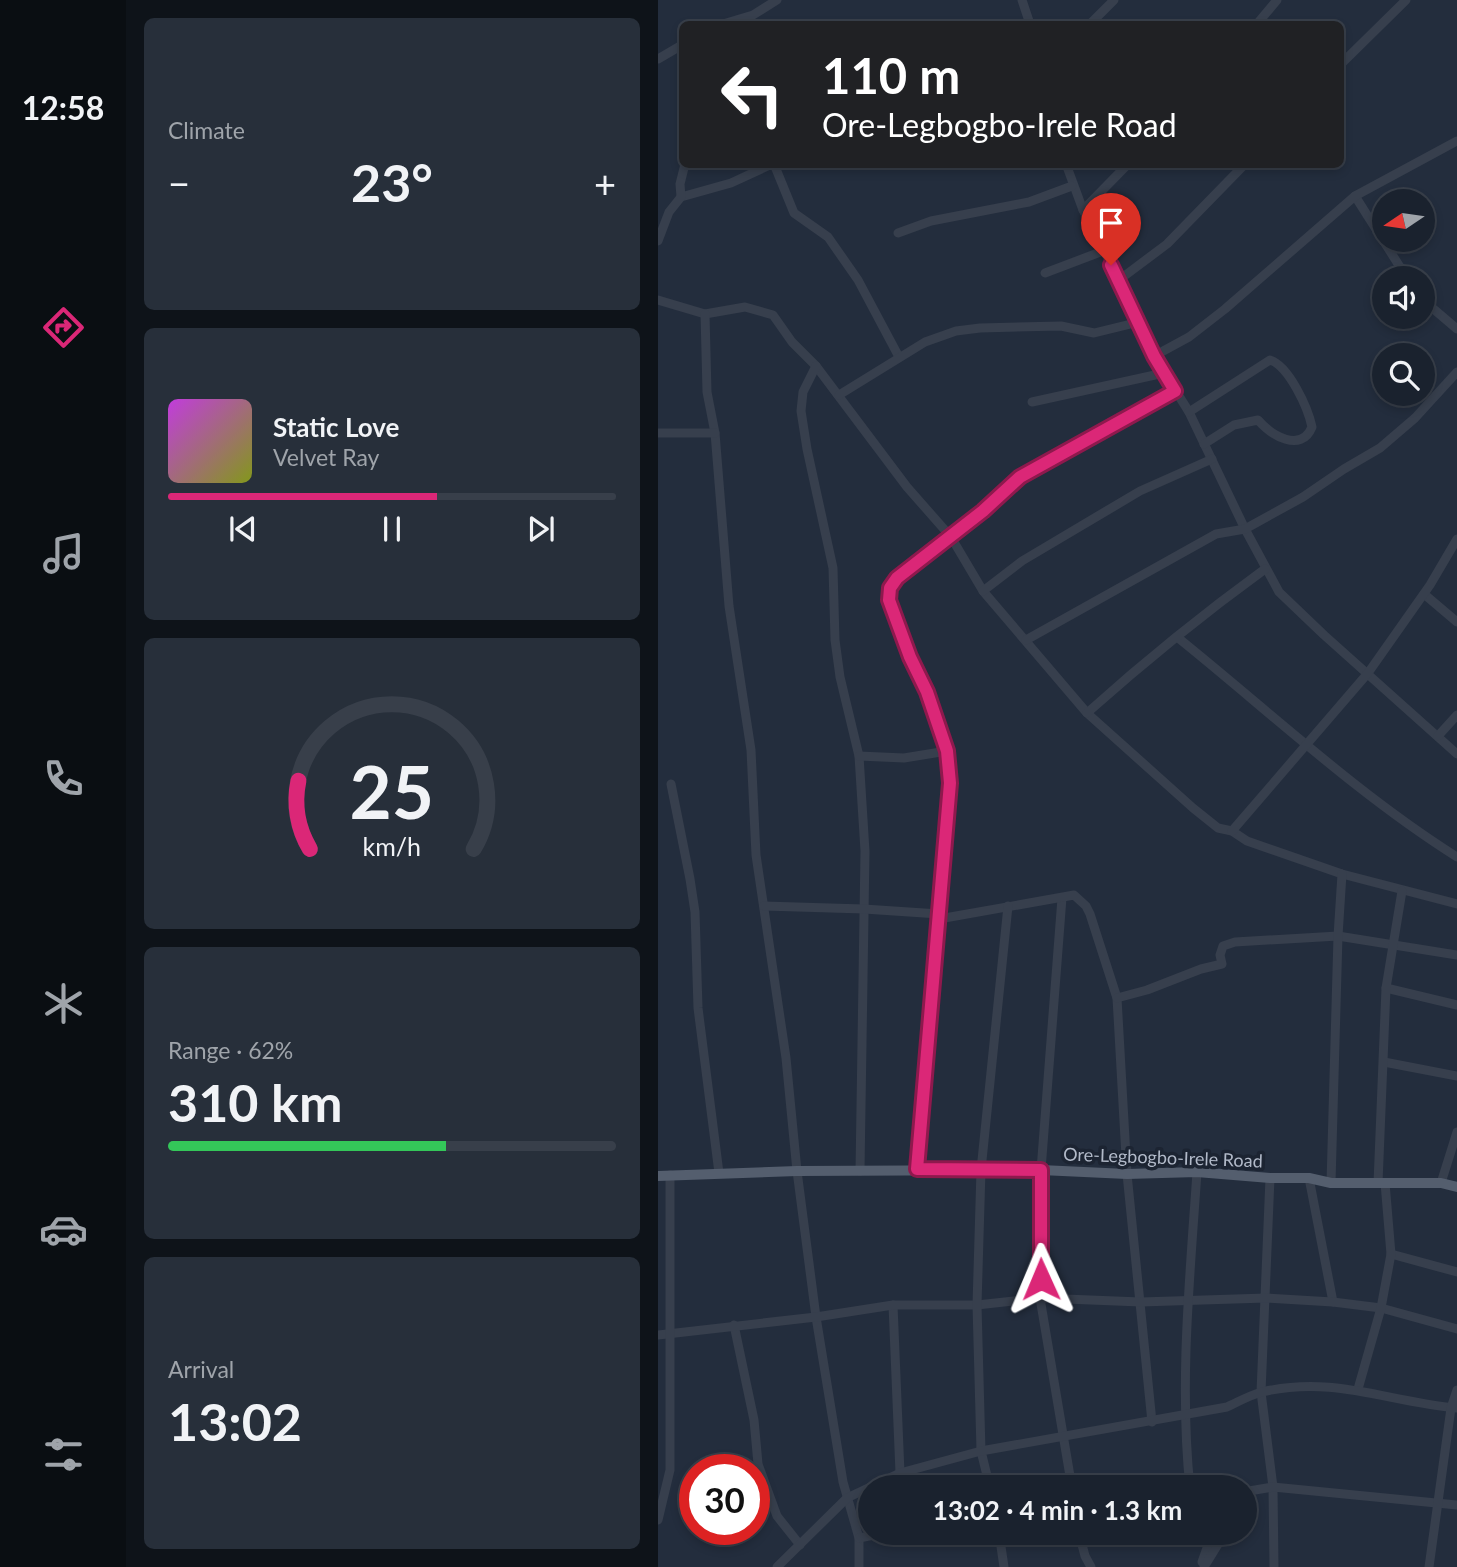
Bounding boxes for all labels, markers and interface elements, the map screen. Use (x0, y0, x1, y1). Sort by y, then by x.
text: 110 m (822, 46, 960, 104)
icon: left (707, 49, 798, 140)
text: 12:58 (22, 88, 104, 127)
text: Ore-Legbogbo-Irele Road (822, 105, 1177, 144)
text: Climate (168, 116, 245, 144)
text: 23° (351, 151, 433, 213)
text: − (168, 160, 190, 206)
text: + (594, 160, 616, 206)
north arrow (1372, 189, 1435, 252)
map controls (1372, 189, 1435, 406)
pin (1081, 193, 1141, 265)
icon: arrive (1092, 204, 1130, 242)
button: sound (1372, 266, 1435, 329)
icon: directions (39, 303, 88, 352)
button: search (1372, 343, 1435, 406)
text: Static Love (273, 411, 400, 443)
text: Velvet Ray (273, 443, 379, 471)
icon: previous (224, 510, 262, 548)
icon: pause (373, 510, 411, 548)
icon: next (522, 510, 560, 548)
icon: music (39, 529, 88, 578)
text: 25 (350, 748, 434, 836)
icon: phone (39, 754, 88, 803)
text: km/h (363, 831, 421, 861)
icon: climate (39, 979, 88, 1028)
text: Range · 62% (168, 1036, 293, 1064)
text: 310 km (168, 1071, 342, 1133)
street label: Ore-Legbogbo-Irele Road (1063, 1143, 1263, 1171)
icon: car (39, 1205, 88, 1254)
position arrow (1004, 1242, 1078, 1316)
text: Arrival (168, 1355, 234, 1383)
text: 13:02 (168, 1390, 302, 1452)
icon: filters (39, 1430, 88, 1479)
speed limit sign: 30 (679, 1454, 770, 1545)
text: 13:02 · 4 min · 1.3 km (933, 1494, 1182, 1526)

